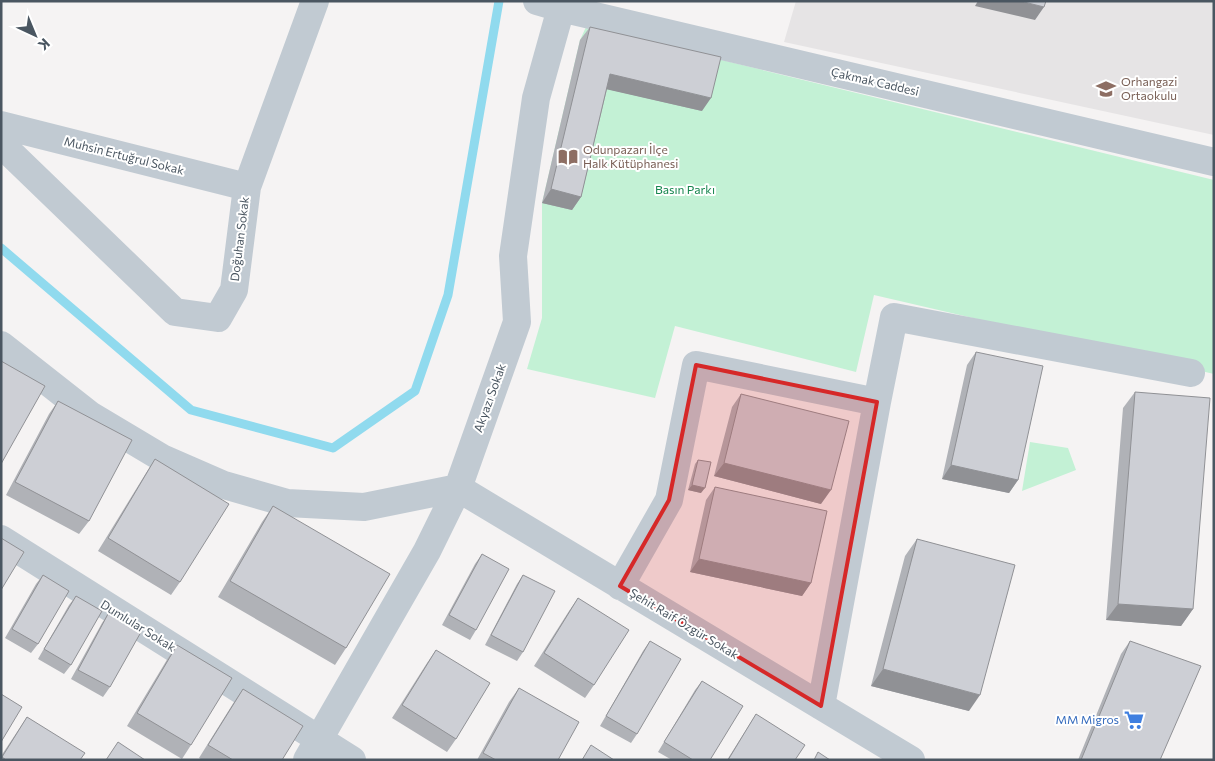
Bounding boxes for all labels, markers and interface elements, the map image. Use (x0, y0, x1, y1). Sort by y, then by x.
north arrow (10, 10, 60, 60)
text: K (35, 35, 54, 54)
street label: Çakmak Caddesi (830, 64, 921, 98)
place label: Orhangazi Ortaokulu (1121, 74, 1177, 102)
school or university icon: Orhangazi Ortaokulu (1095, 78, 1117, 100)
street label: Muhsin Ertuğrul Sokak (63, 133, 186, 177)
place label: Odunpazarı İlçe Halk Kütüphanesi (583, 142, 678, 170)
library icon: Odunpazarı İlçe Halk Kütüphanesi (557, 146, 579, 168)
park label: Basın Parkı (655, 182, 715, 196)
street label: Doğuhan Sokak (227, 195, 251, 282)
street label: Akyazı Sokak (470, 361, 508, 434)
street label: Şehit Raif Özgür Sokak (628, 585, 742, 661)
street label: Dumlular Sokak (98, 597, 179, 654)
supermarket icon: MM Migros (1123, 709, 1145, 731)
place label: MM Migros (1056, 712, 1119, 726)

